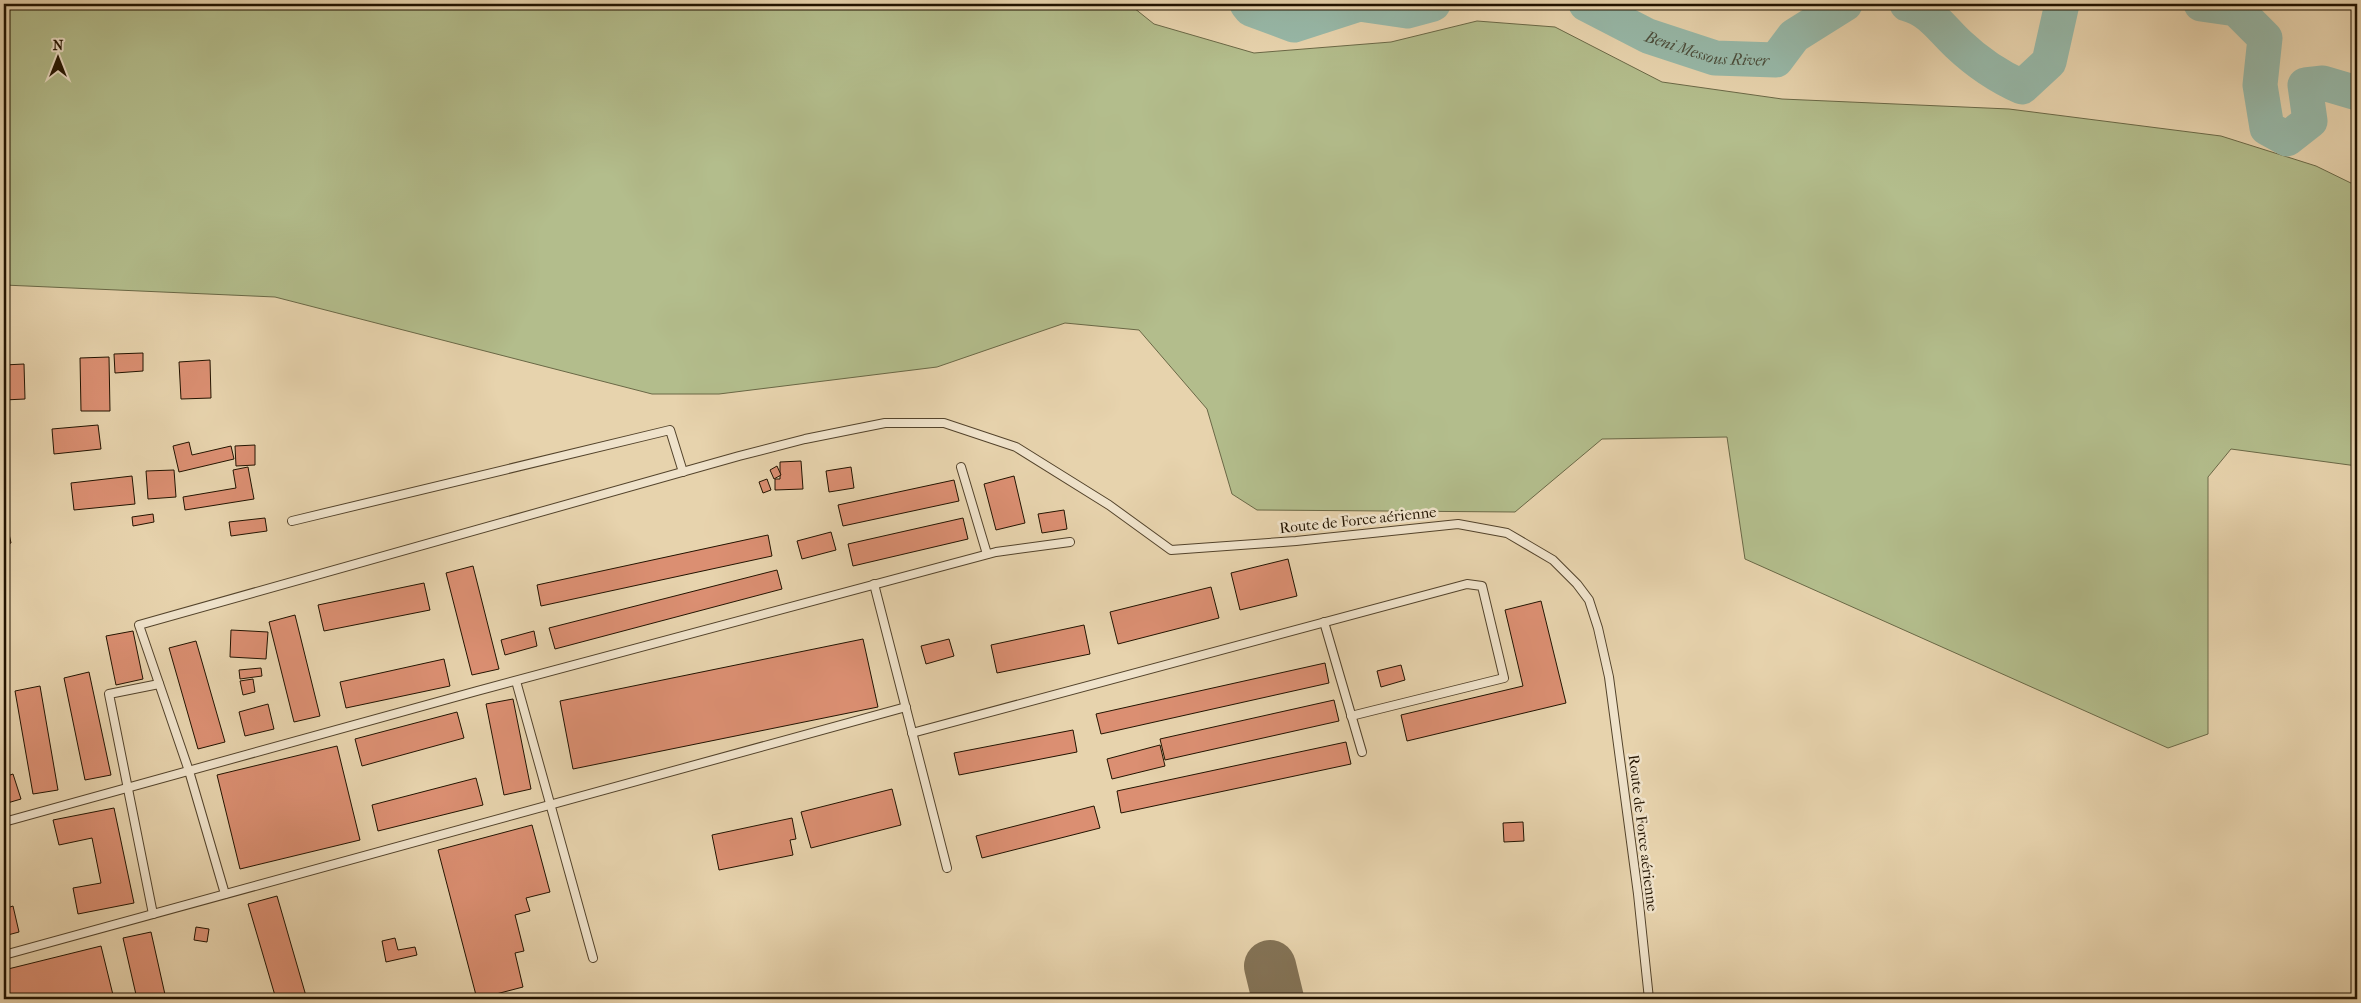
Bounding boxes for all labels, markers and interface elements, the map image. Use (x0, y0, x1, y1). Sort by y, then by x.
water label: Beni Messous River (1642, 26, 1771, 70)
north arrow (32, 32, 82, 82)
text: N (53, 37, 64, 54)
street label: Route de Force aérienne (1279, 503, 1438, 537)
street label: Route de Force aérienne (1624, 754, 1662, 913)

